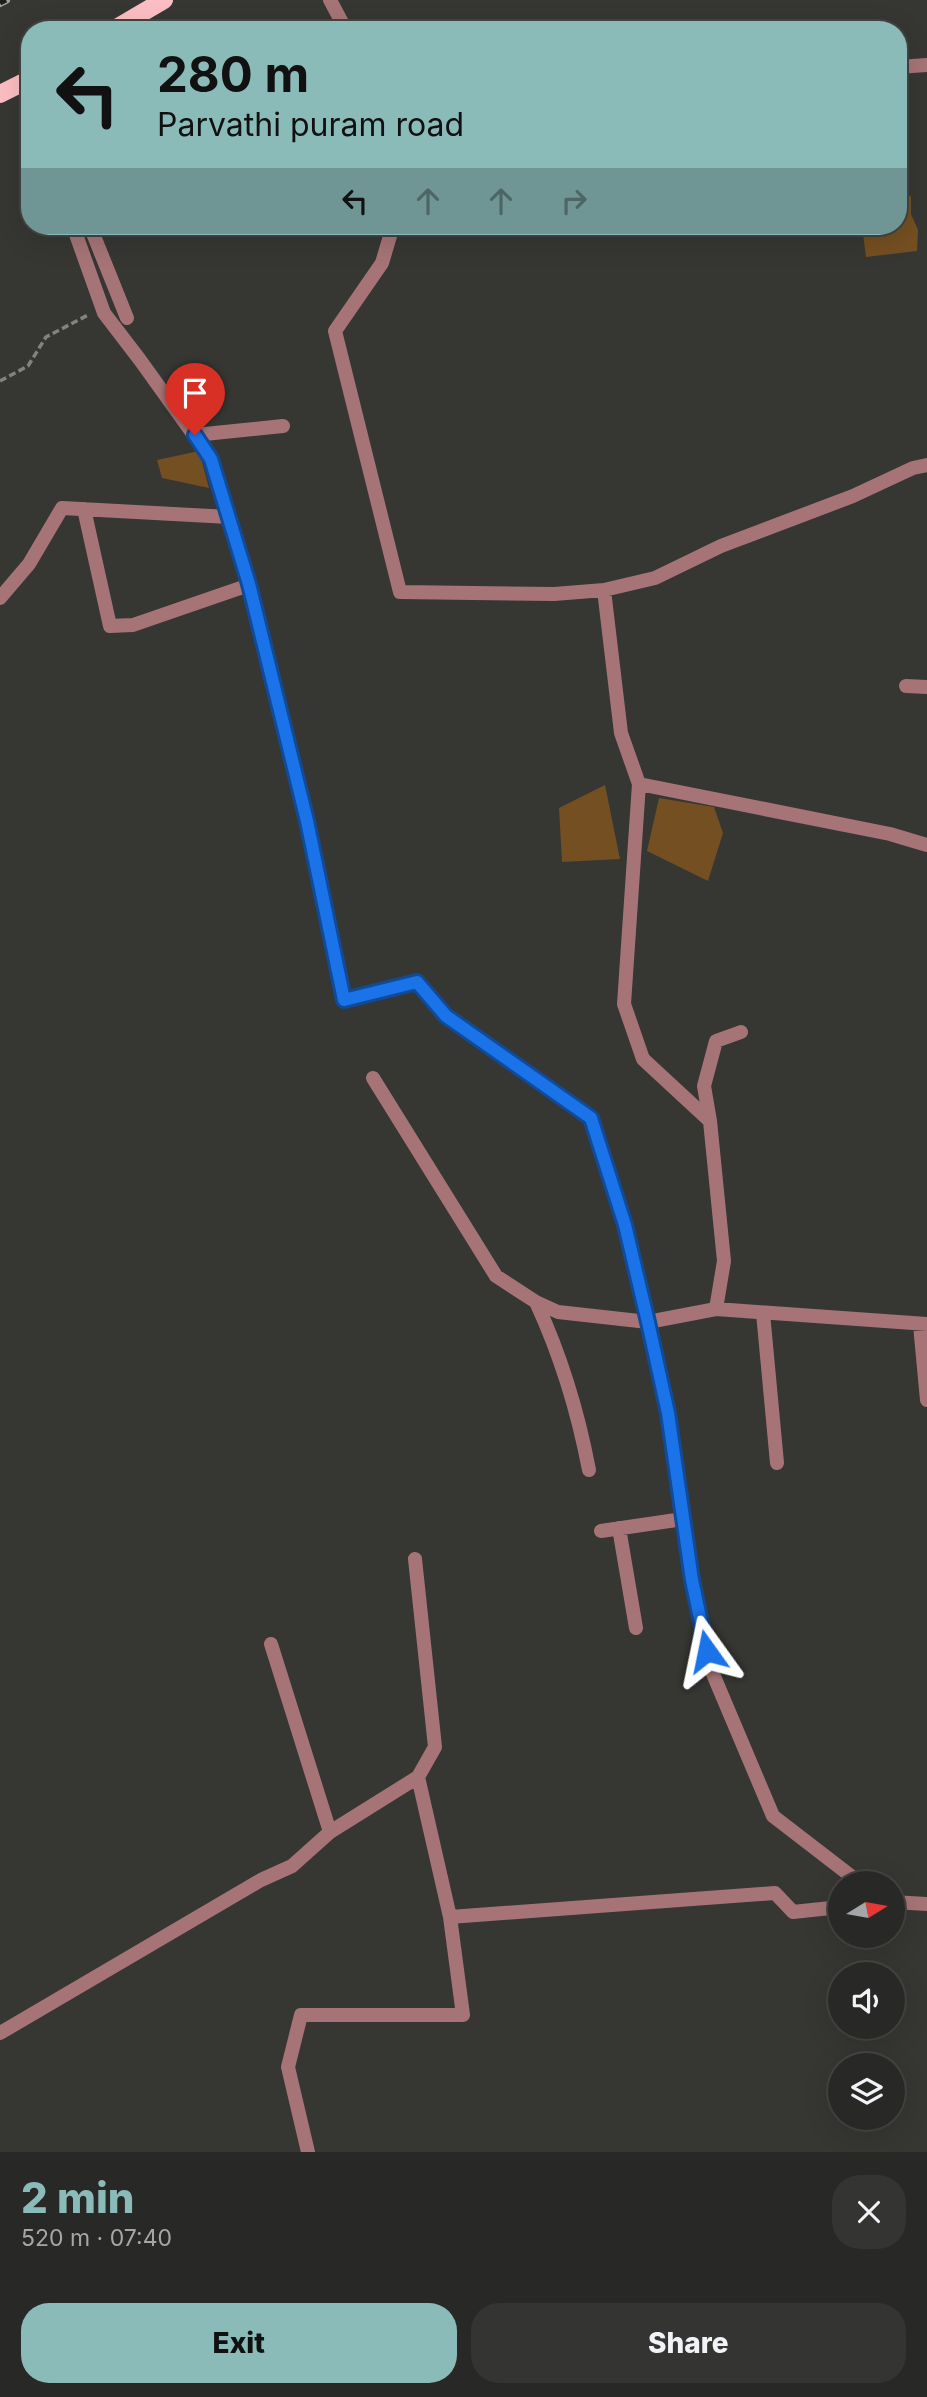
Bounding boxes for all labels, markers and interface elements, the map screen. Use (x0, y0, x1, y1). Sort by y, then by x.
text: 280 m (157, 45, 309, 104)
icon: left (42, 49, 133, 140)
text: Parvathi puram road (157, 105, 464, 144)
icon: left (336, 182, 374, 220)
icon: ahead (409, 182, 447, 220)
icon: ahead (482, 182, 520, 220)
icon: right (555, 182, 593, 220)
pin (165, 363, 225, 435)
icon: arrive (176, 374, 214, 412)
position arrow (670, 1614, 744, 1688)
north arrow (828, 1871, 905, 1948)
map controls (828, 1871, 905, 2130)
button: sound (828, 1962, 905, 2039)
button: layers (828, 2053, 905, 2130)
text: 2 min (21, 2172, 135, 2223)
button: close (832, 2175, 906, 2249)
text: 520 m · 07:40 (21, 2224, 172, 2252)
button: Exit (21, 2303, 457, 2383)
button: Share (471, 2303, 906, 2383)

